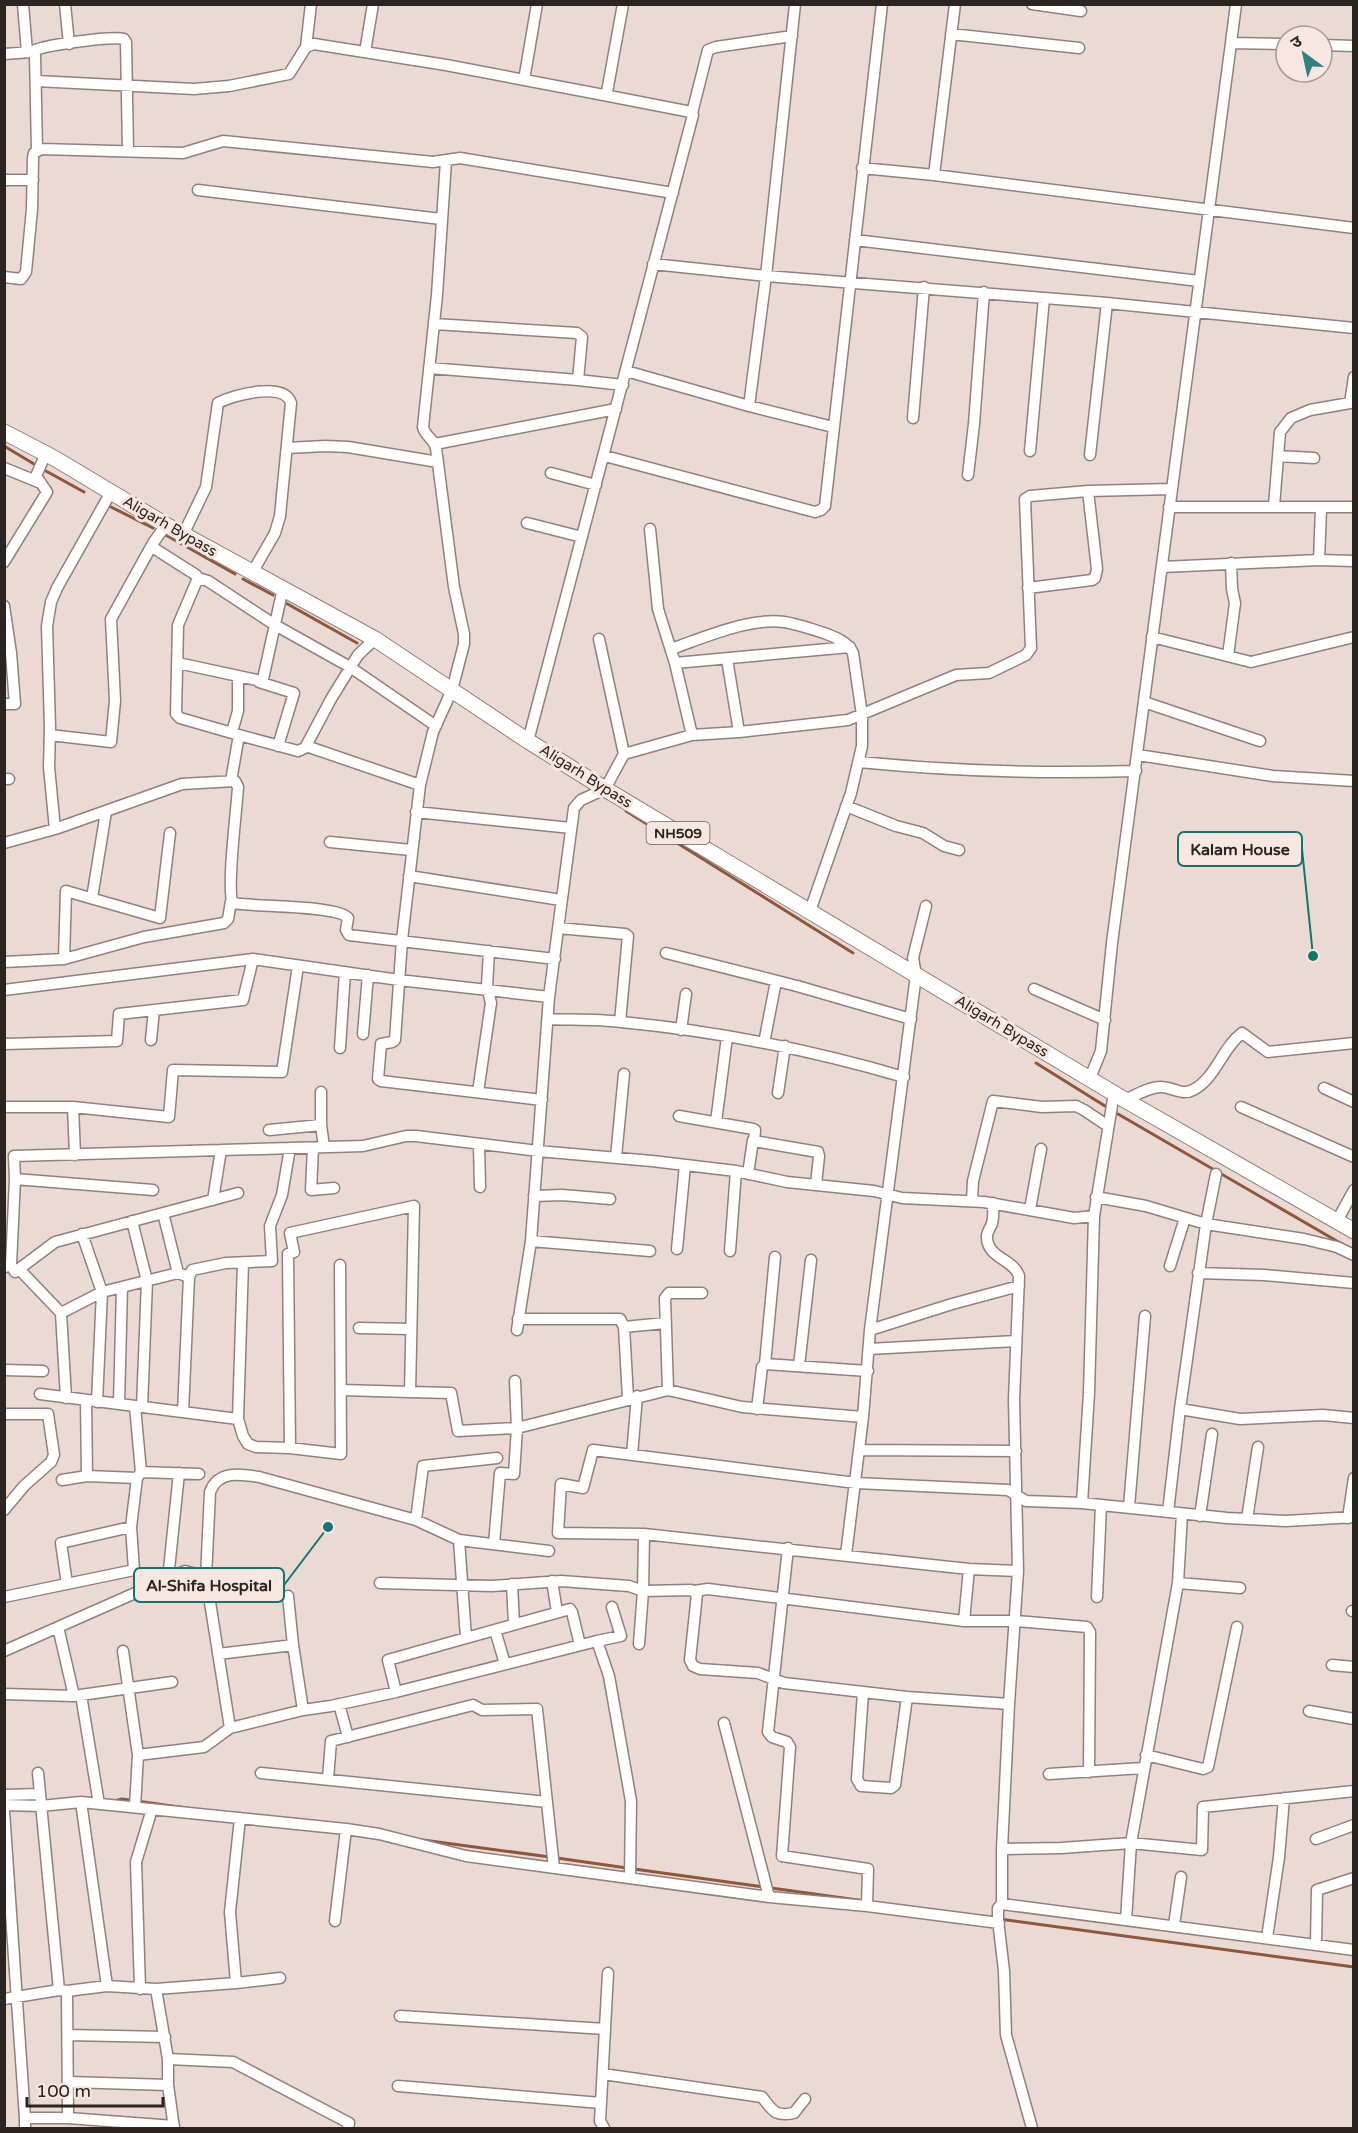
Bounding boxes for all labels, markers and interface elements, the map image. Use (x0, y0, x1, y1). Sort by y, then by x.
north arrow (1274, 24, 1334, 84)
text: उ (1287, 31, 1306, 53)
street label: Aligarh Bypass (120, 492, 220, 560)
street label: Aligarh Bypass (536, 740, 636, 812)
road number: NH509 (646, 822, 710, 844)
callout: Kalam House (1178, 832, 1302, 866)
text: Kalam House (1190, 840, 1290, 860)
street label: Aligarh Bypass (952, 991, 1052, 1061)
callout: Al-Shifa Hospital (134, 1568, 284, 1602)
text: Al-Shifa Hospital (146, 1576, 272, 1596)
scale bar (27, 2070, 164, 2108)
text: 100 m (36, 2080, 91, 2102)

